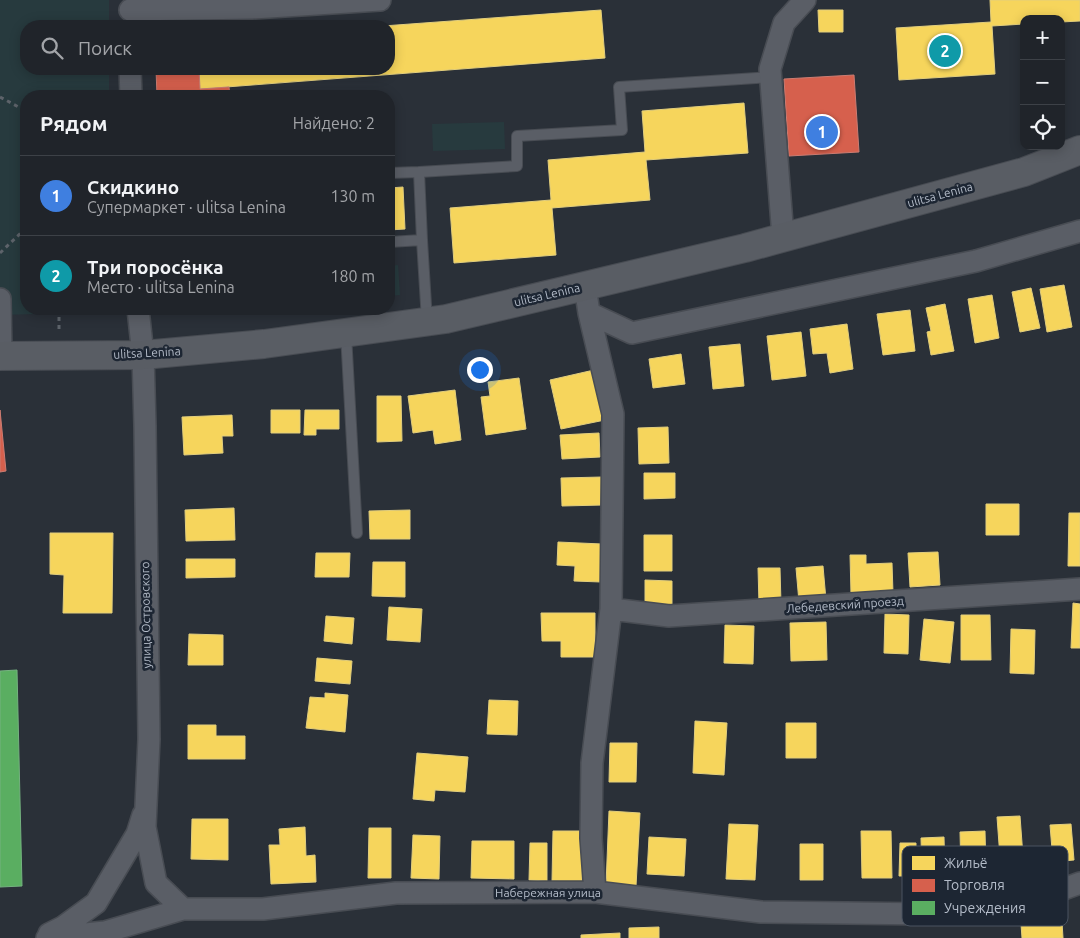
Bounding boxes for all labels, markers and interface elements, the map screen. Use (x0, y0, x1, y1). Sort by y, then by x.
map controls (1020, 15, 1065, 150)
button: + (1020, 15, 1065, 60)
search box (20, 20, 395, 75)
pin: 2 (929, 32, 961, 70)
icon: search (38, 34, 66, 62)
text: Поиск (78, 37, 132, 59)
button: − (1020, 60, 1065, 105)
button: locate (1020, 105, 1065, 150)
text: Рядом (40, 111, 108, 135)
pin: 1 (806, 113, 838, 151)
text: Найдено: 2 (293, 114, 375, 132)
text: Скидкино (87, 176, 179, 198)
street label: ulitsa Lenina (906, 180, 974, 210)
text: 1 (51, 187, 61, 205)
text: 130 m (330, 187, 375, 205)
text: Супермаркет · ulitsa Lenina (87, 198, 286, 216)
text: Три поросёнка (87, 256, 224, 278)
text: 2 (51, 267, 61, 285)
text: 180 m (330, 267, 375, 285)
text: Место · ulitsa Lenina (87, 278, 235, 296)
street label: ulitsa Lenina (513, 281, 581, 308)
street label: ulitsa Lenina (113, 344, 181, 361)
your location (467, 357, 493, 383)
street label: улица Островского (138, 561, 153, 669)
street label: Лебедевский проезд (786, 594, 904, 615)
legend (902, 846, 1068, 926)
text: Жильё (944, 855, 988, 871)
text: Торговля (944, 877, 1005, 893)
street label: Набережная улица (495, 886, 601, 899)
text: Учреждения (944, 900, 1026, 916)

